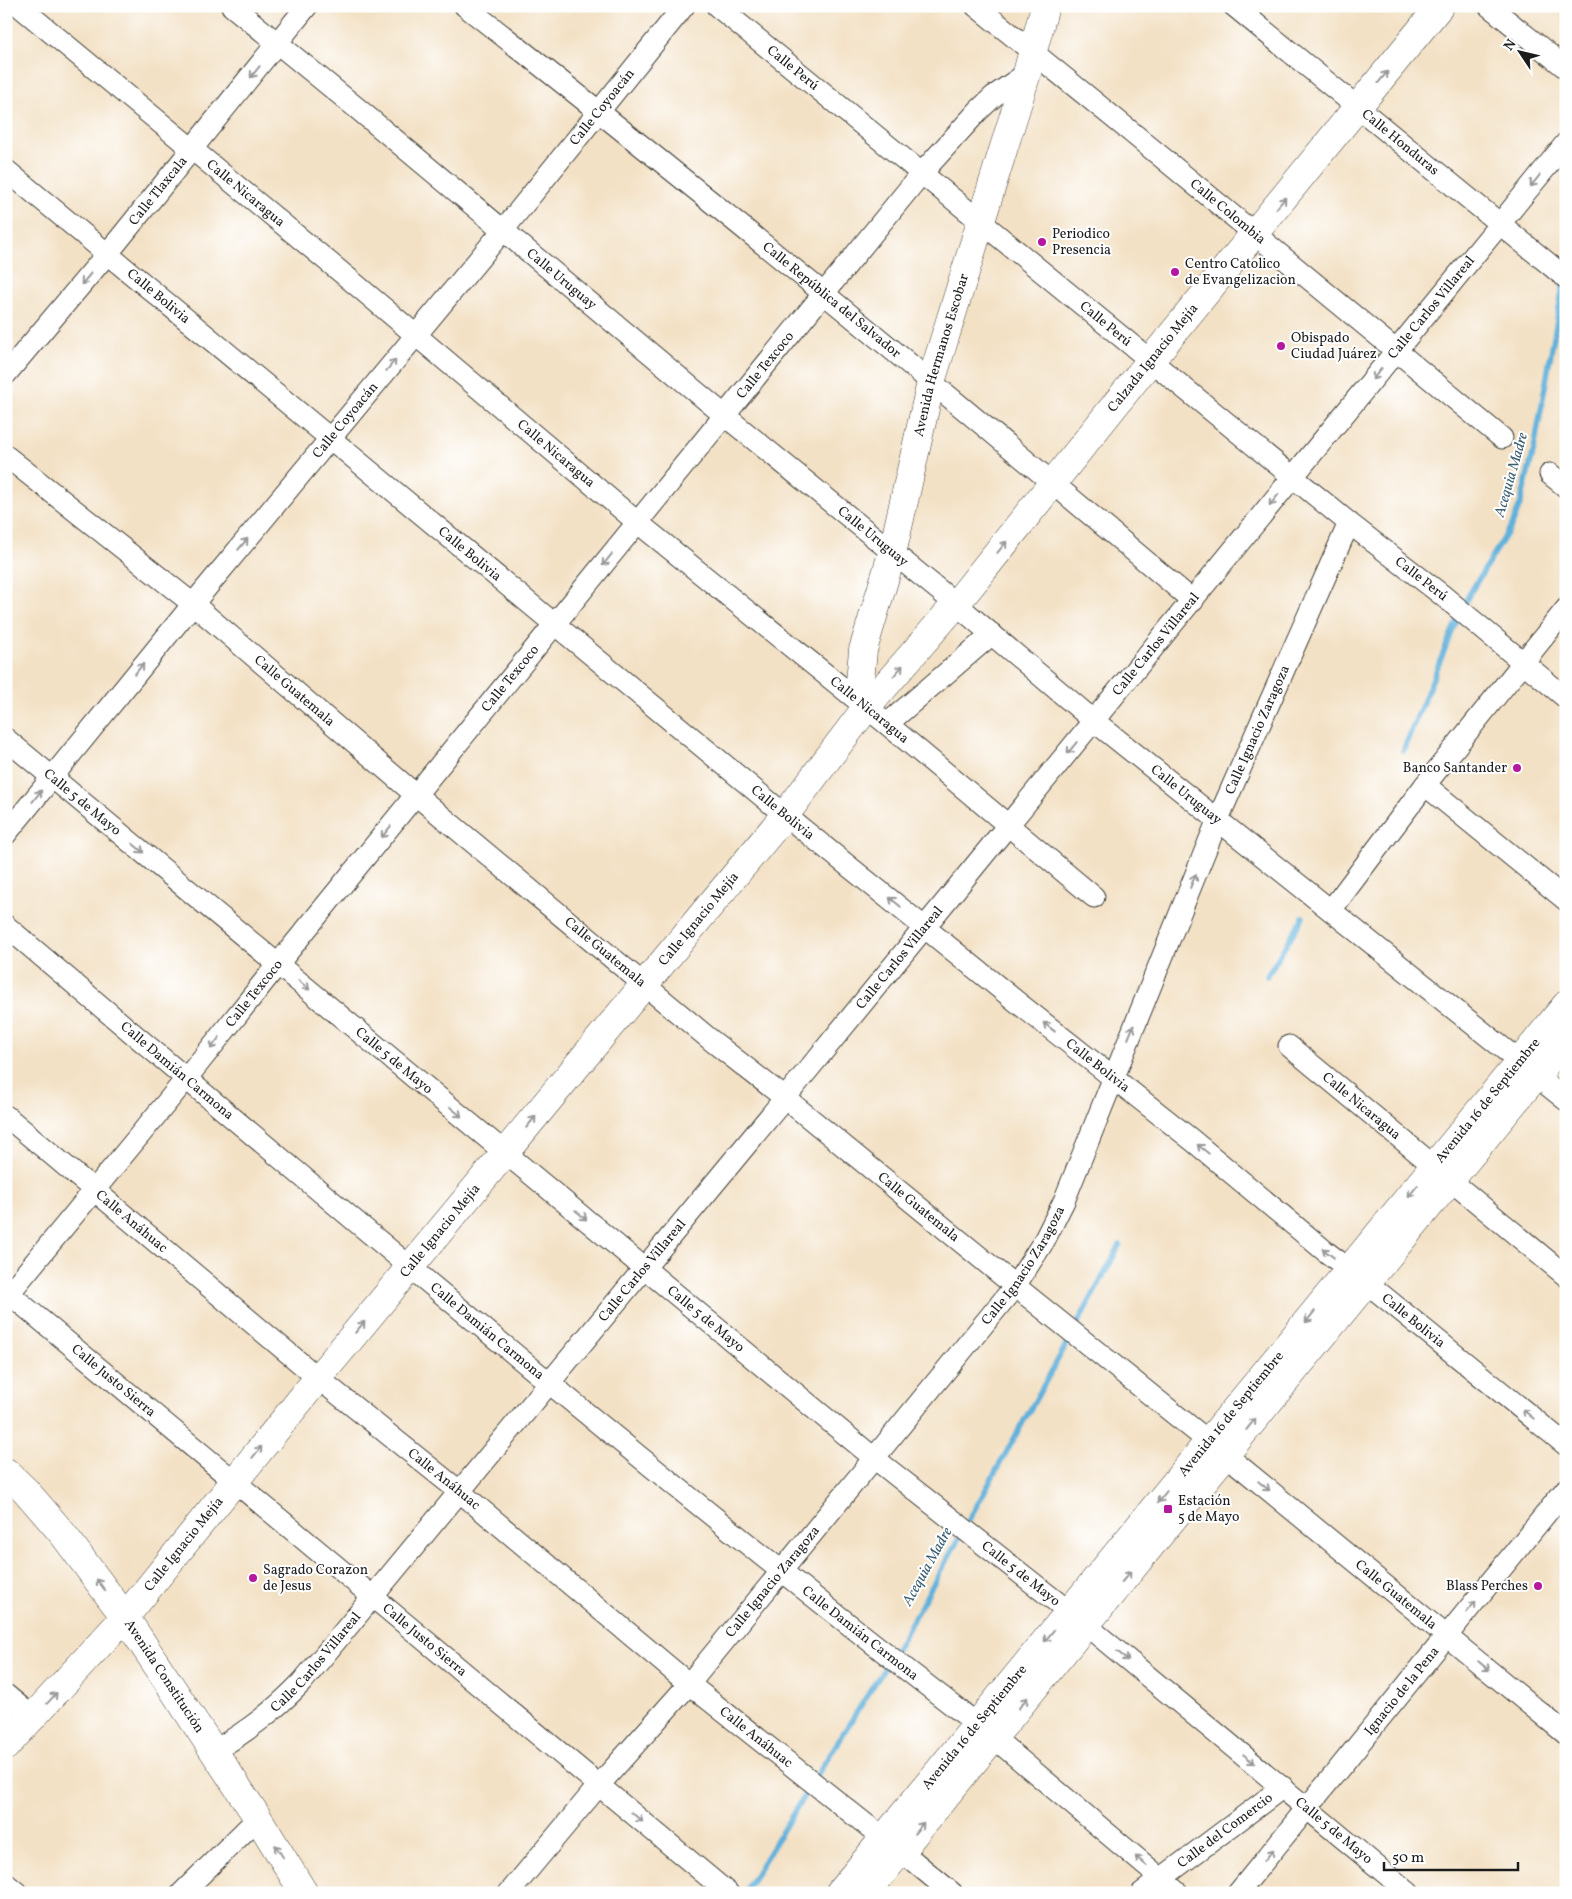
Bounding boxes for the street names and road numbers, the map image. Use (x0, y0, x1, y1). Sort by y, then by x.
street label: Calle Perú (763, 41, 823, 95)
street label: Calle Coyoacán (565, 65, 639, 150)
street label: Calle Honduras (1358, 105, 1443, 180)
street label: Calle Tlaxcala (124, 152, 192, 230)
street label: Calle Nicaragua (202, 155, 289, 232)
street label: Calle Colombia (1186, 175, 1270, 249)
street label: Calle República del Salvador (758, 238, 905, 363)
street label: Calle Uruguay (522, 244, 601, 314)
street label: Calle Carlos Villareal (1383, 252, 1479, 363)
street label: Calle Bolivia (123, 264, 194, 328)
street label: Avenida Hermanos Escobar (909, 271, 974, 439)
street label: Calle Perú (1075, 297, 1136, 351)
street label: Calzada Ignacio Mejía (1103, 300, 1203, 416)
street label: Calle Texcoco (732, 328, 799, 403)
street label: Calle Coyoacán (308, 378, 383, 463)
street label: Calle Nicaragua (513, 415, 599, 492)
street label: Calle Uruguay (834, 502, 913, 571)
street label: Calle Bolivia (434, 522, 505, 586)
street label: Calle Perú (1391, 552, 1452, 606)
street label: Calle Carlos Villareal (1108, 589, 1204, 700)
street label: Calle Texcoco (477, 641, 544, 716)
street label: Calle Guatemala (250, 651, 339, 731)
street label: Calle Ignacio Zaragoza (1221, 662, 1294, 797)
street label: Calle Nicaragua (826, 672, 913, 748)
street label: Calle Uruguay (1146, 760, 1226, 829)
street label: Calle 5 de Mayo (39, 764, 125, 840)
street label: Calle Bolivia (747, 781, 818, 844)
street label: Calle Ignacio Mejía (654, 868, 743, 970)
street label: Calle Carlos Villareal (852, 902, 947, 1014)
street label: Calle Guatemala (560, 913, 650, 992)
street label: Calle Texcoco (221, 956, 287, 1032)
street label: Calle Damián Carmona (116, 1017, 238, 1124)
street label: Calle 5 de Mayo (351, 1023, 437, 1098)
street label: Calle Bolivia (1061, 1034, 1134, 1097)
street label: Avenida 16 de Septiembre (1431, 1034, 1545, 1167)
street label: Calle Nicaragua (1318, 1068, 1405, 1144)
street label: Calle Guatemala (873, 1168, 964, 1246)
street label: Calle Ignacio Mejía (396, 1180, 485, 1282)
street label: Calle Anáhuac (92, 1186, 172, 1257)
street label: Calle Ignacio Zaragoza (977, 1203, 1069, 1329)
street label: Calle Carlos Villareal (594, 1215, 690, 1326)
street label: Calle Damián Carmona (426, 1278, 548, 1384)
street label: Calle 5 de Mayo (663, 1281, 749, 1357)
street label: Calle Bolivia (1377, 1289, 1449, 1352)
street label: Calle Justo Sierra (67, 1340, 160, 1422)
street label: Avenida 16 de Septiembre (1174, 1347, 1288, 1481)
street label: Calle Anáhuac (404, 1444, 484, 1514)
street label: Calle Ignacio Mejía (140, 1493, 228, 1596)
street label: Calle Ignacio Zaragoza (721, 1522, 824, 1642)
street label: Calle 5 de Mayo (977, 1537, 1064, 1611)
street label: Calle Guatemala (1351, 1555, 1441, 1634)
street label: Calle Damián Carmona (798, 1582, 922, 1685)
street label: Calle Justo Sierra (378, 1599, 471, 1681)
street label: Calle Carlos Villareal (266, 1608, 365, 1717)
street label: Avenida Constitución (120, 1616, 209, 1737)
street label: Ignacio de la Pena (1360, 1643, 1444, 1740)
street label: Avenida 16 de Septiembre (918, 1660, 1032, 1794)
street label: Calle Anáhuac (715, 1702, 797, 1772)
street label: Calle del Comercio (1173, 1788, 1277, 1873)
street label: Calle 5 de Mayo (1291, 1793, 1377, 1868)

